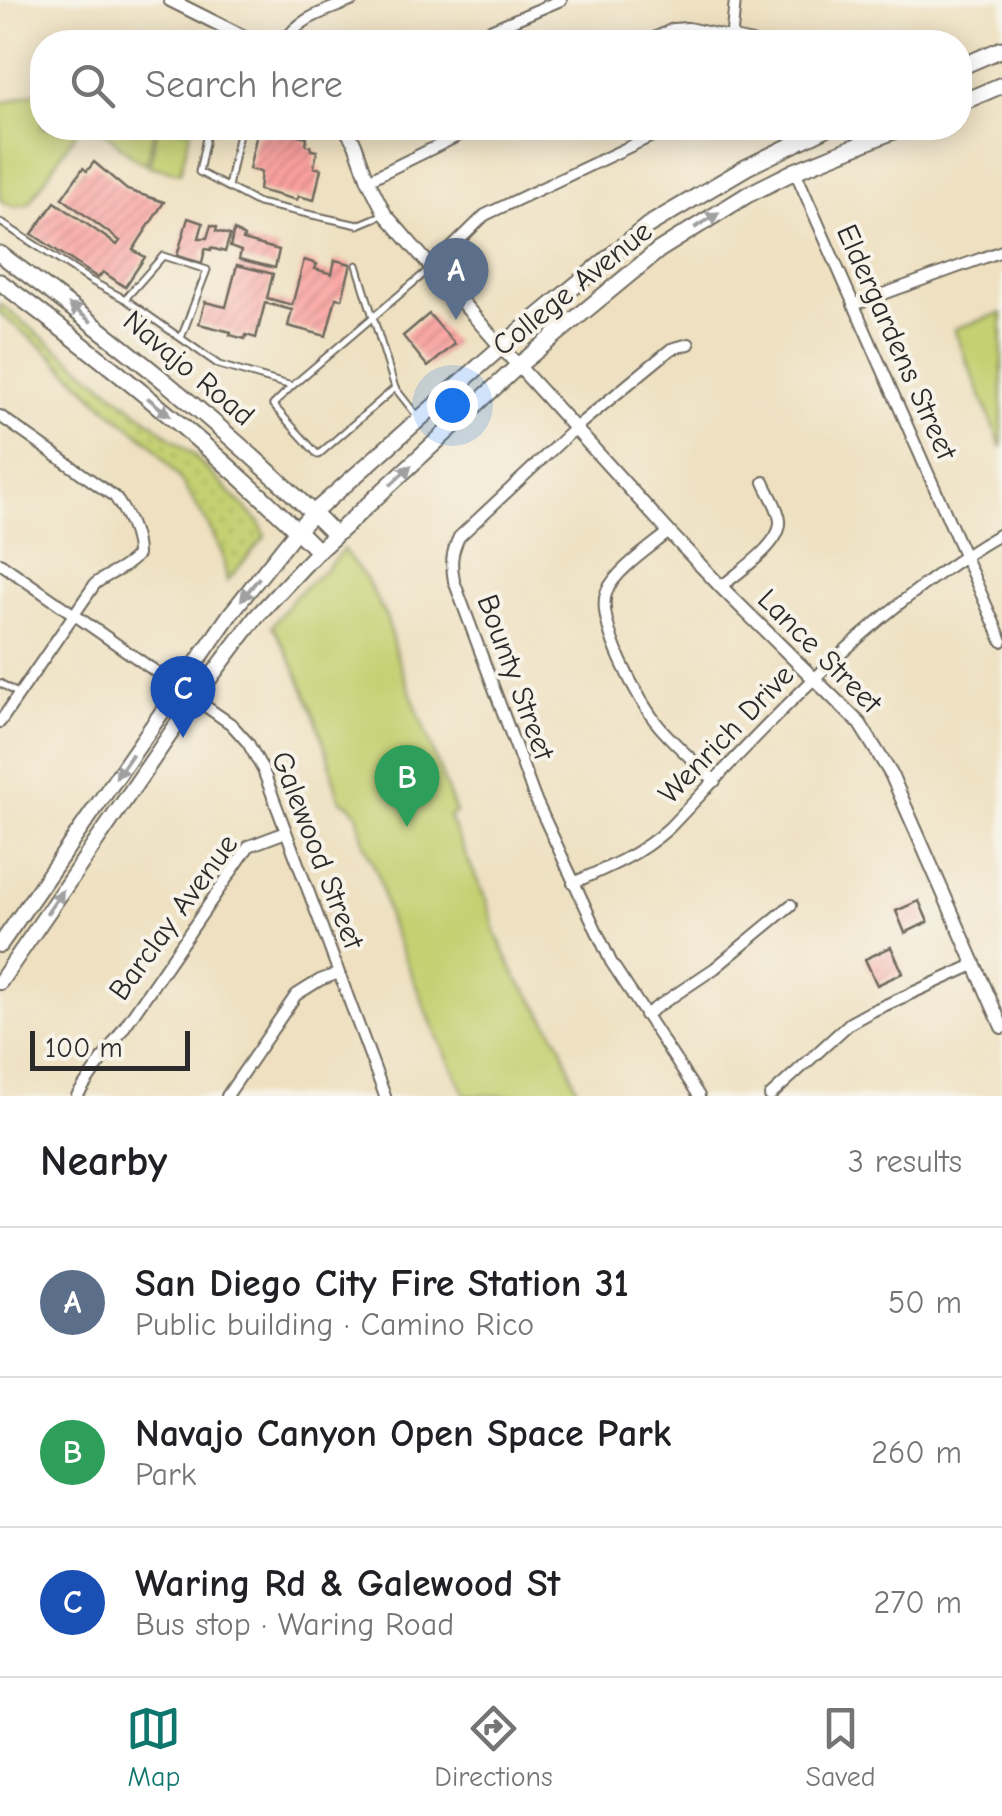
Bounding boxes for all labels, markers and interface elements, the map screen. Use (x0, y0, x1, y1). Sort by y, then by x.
search box (30, 30, 972, 140)
icon: search (65, 58, 120, 113)
text: Search here (145, 63, 343, 107)
one-way arrow (693, 212, 721, 230)
street label: College Avenue (486, 214, 659, 363)
street label: Eldergardens Street (829, 219, 965, 467)
pin: A (424, 238, 488, 320)
street label: Navajo Road (116, 303, 261, 433)
one-way arrow (67, 304, 93, 324)
your location (427, 380, 478, 431)
one-way arrow (147, 396, 172, 417)
one-way arrow (388, 463, 412, 486)
one-way arrow (240, 576, 261, 602)
street label: Lance Street (750, 582, 890, 722)
street label: Bounty Street (469, 590, 562, 766)
pin: C (150, 656, 216, 738)
street label: Wenrich Drive (651, 658, 801, 811)
pin: B (374, 744, 440, 827)
street label: Galewood Street (264, 746, 372, 955)
one-way arrow (115, 753, 134, 780)
street label: Barclay Avenue (102, 828, 245, 1007)
one-way arrow (45, 888, 64, 915)
scale bar (30, 1026, 190, 1070)
text: 100 m (45, 1032, 123, 1064)
text: Nearby (40, 1137, 167, 1186)
text: 3 results (848, 1143, 962, 1180)
text: San Diego City Fire Station 31 (135, 1262, 629, 1306)
text: A (64, 1284, 81, 1321)
text: 50 m (888, 1284, 962, 1321)
text: Public building · Camino Rico (135, 1306, 534, 1343)
text: Navajo Canyon Open Space Park (135, 1412, 671, 1456)
text: B (63, 1434, 82, 1471)
text: 260 m (871, 1434, 962, 1471)
text: Park (135, 1456, 196, 1493)
text: Waring Rd & Galewood St (135, 1562, 560, 1606)
text: C (63, 1584, 82, 1621)
text: 270 m (874, 1584, 962, 1621)
text: Bus stop · Waring Road (135, 1606, 454, 1643)
tab: Map (126, 1701, 181, 1793)
tab: Directions (434, 1701, 553, 1793)
tab: Saved (806, 1701, 876, 1793)

